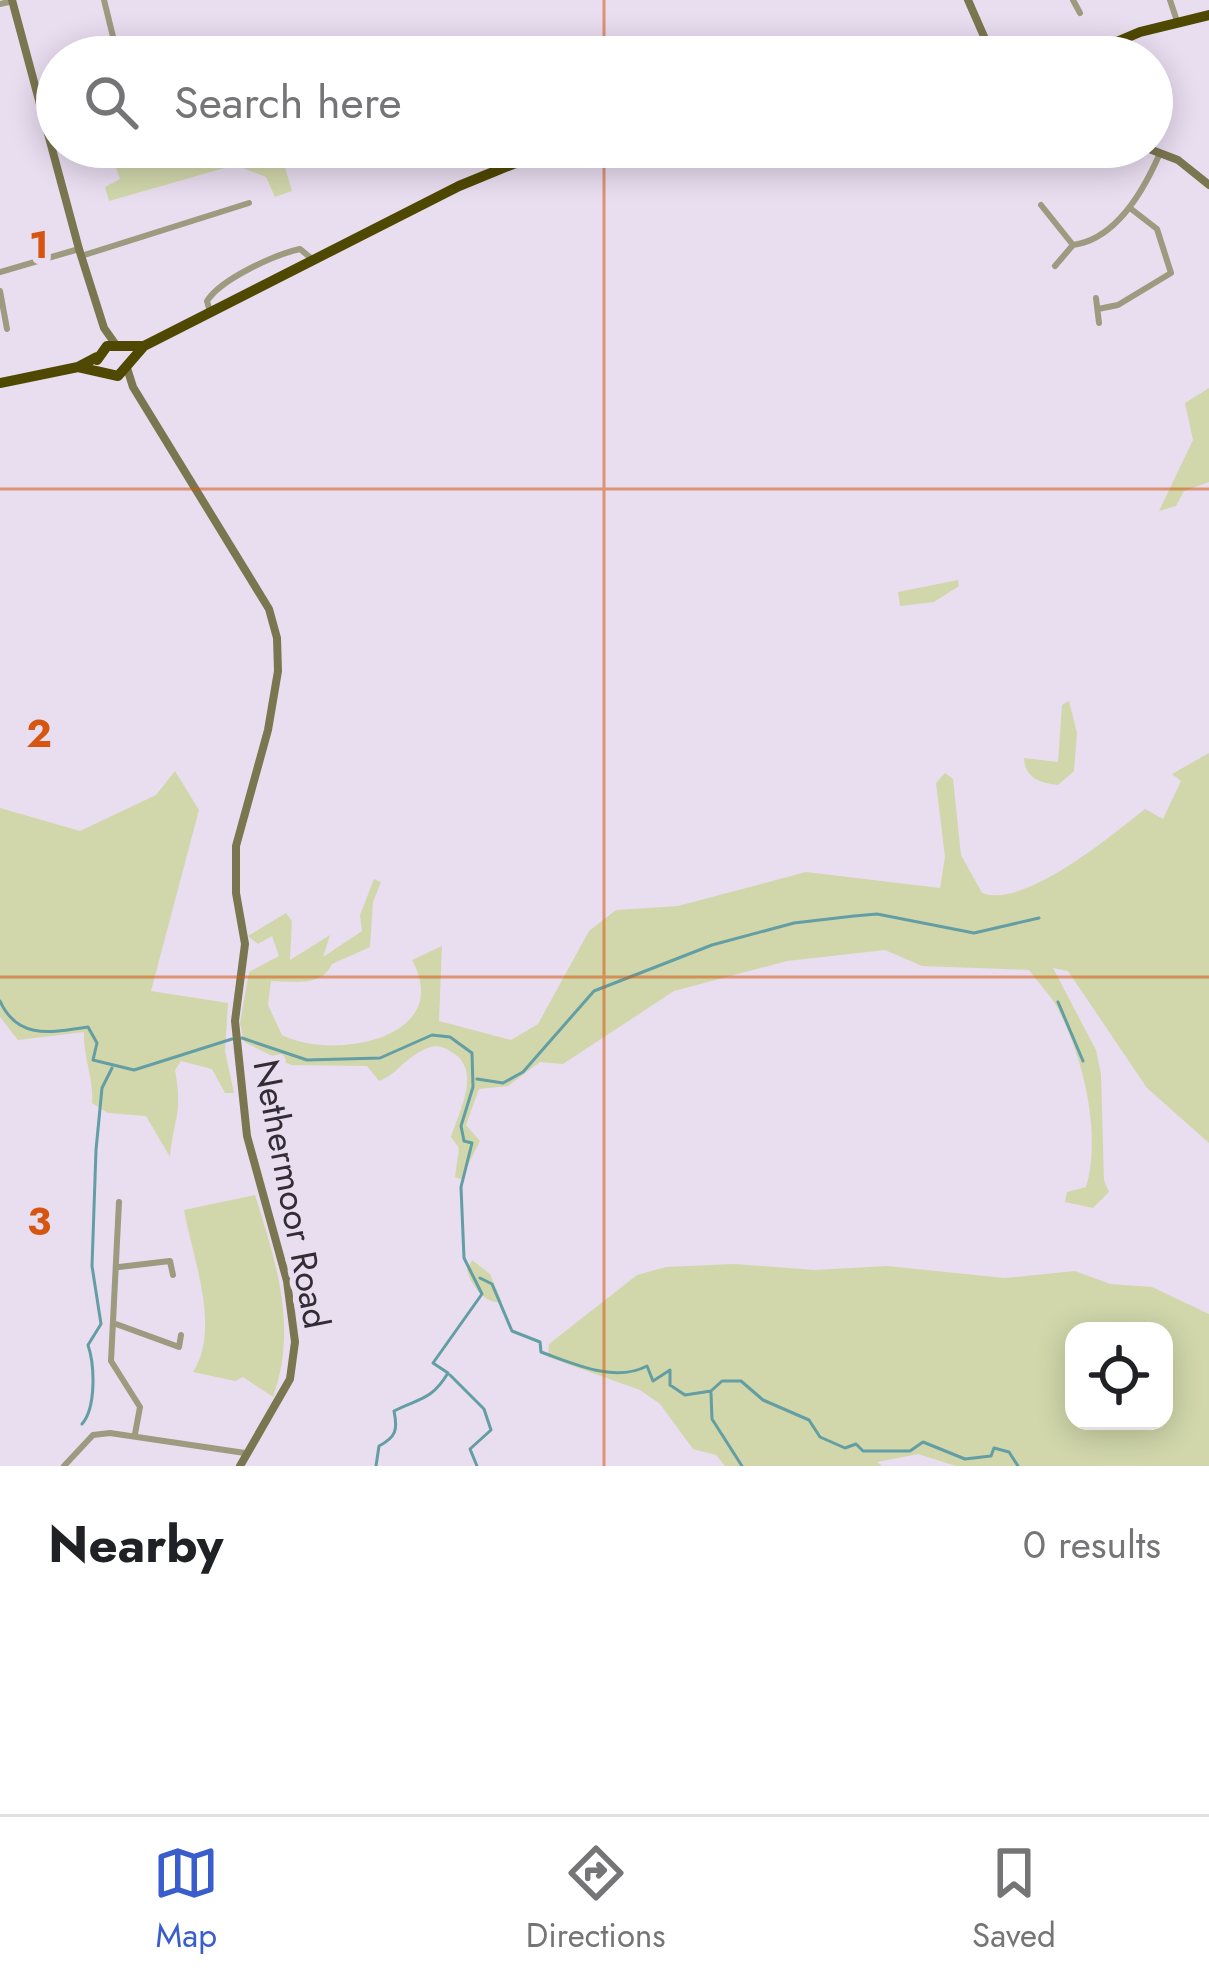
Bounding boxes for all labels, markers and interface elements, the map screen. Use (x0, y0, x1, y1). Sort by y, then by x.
search box (36, 36, 1173, 168)
icon: search (78, 69, 144, 135)
text: Search here (174, 70, 402, 135)
text: 1 (29, 216, 49, 273)
text: 2 (26, 705, 52, 762)
street label: Nethermoor Road (240, 1055, 344, 1333)
text: 3 (27, 1193, 51, 1250)
map controls (1065, 1322, 1173, 1430)
button: locate (1065, 1322, 1173, 1430)
text: Nearby (48, 1507, 223, 1581)
text: 0 results (1023, 1516, 1161, 1573)
tab: Map (153, 1840, 219, 1959)
tab: Directions (526, 1840, 666, 1959)
tab: Saved (972, 1840, 1056, 1959)

